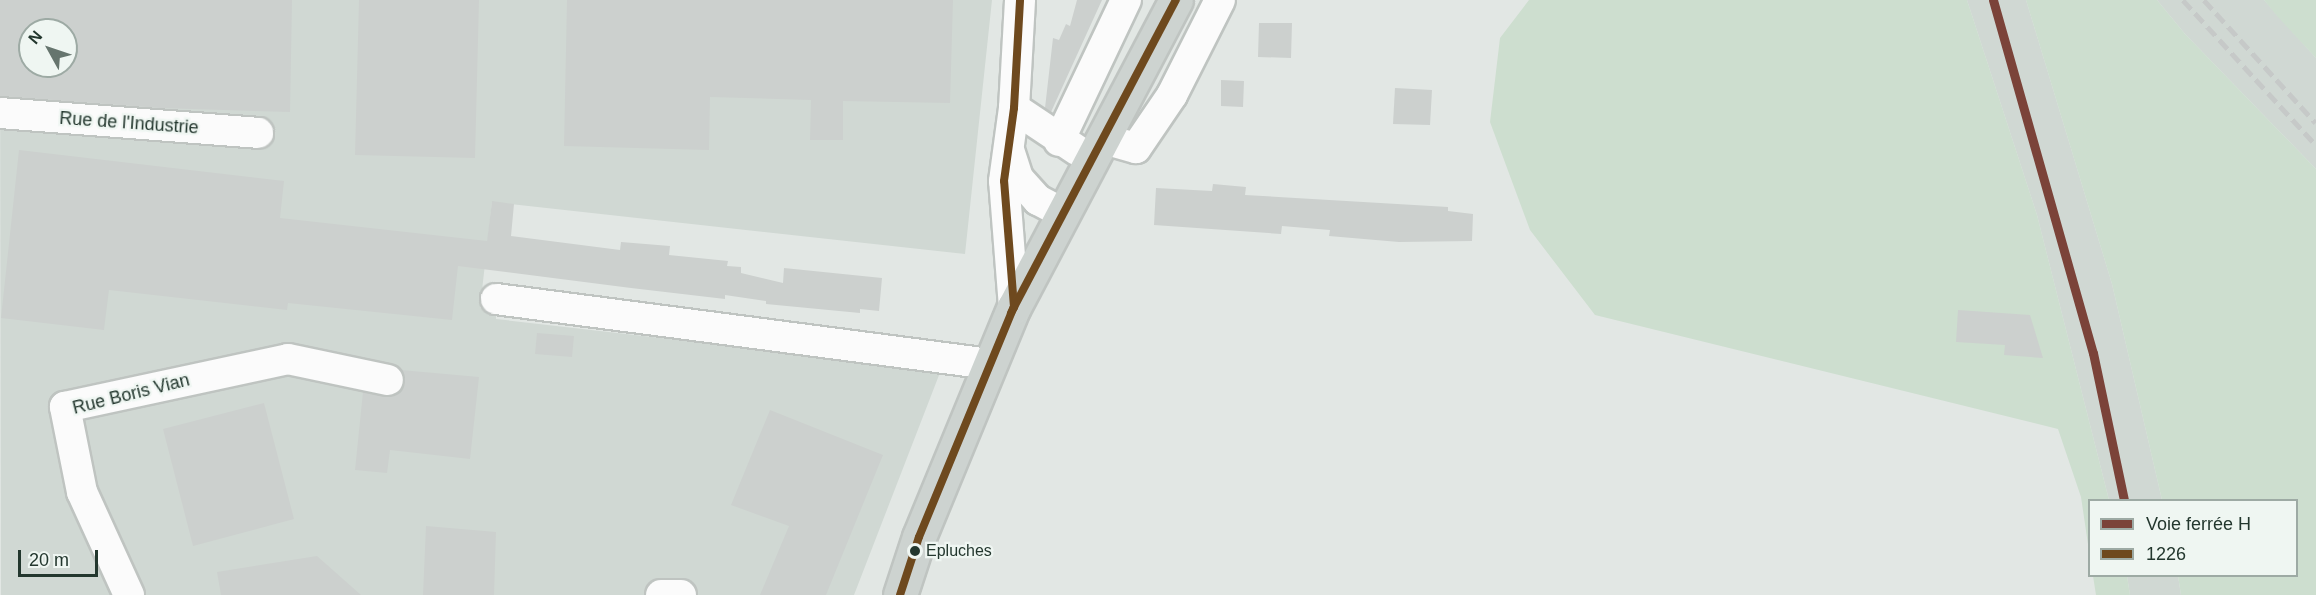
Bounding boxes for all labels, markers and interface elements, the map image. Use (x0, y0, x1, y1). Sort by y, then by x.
north arrow (18, 18, 78, 78)
text: N (25, 28, 46, 47)
street label: Rue de l'Industrie (59, 107, 199, 139)
street label: Rue Boris Vian (70, 369, 192, 419)
legend (2088, 499, 2298, 577)
text: Voie ferrée H (2146, 514, 2251, 534)
scale bar (21, 538, 100, 576)
place label: Epluches (926, 541, 992, 561)
text: 1226 (2146, 544, 2186, 564)
marker: Epluches (909, 545, 921, 557)
text: 20 m (29, 550, 69, 570)

